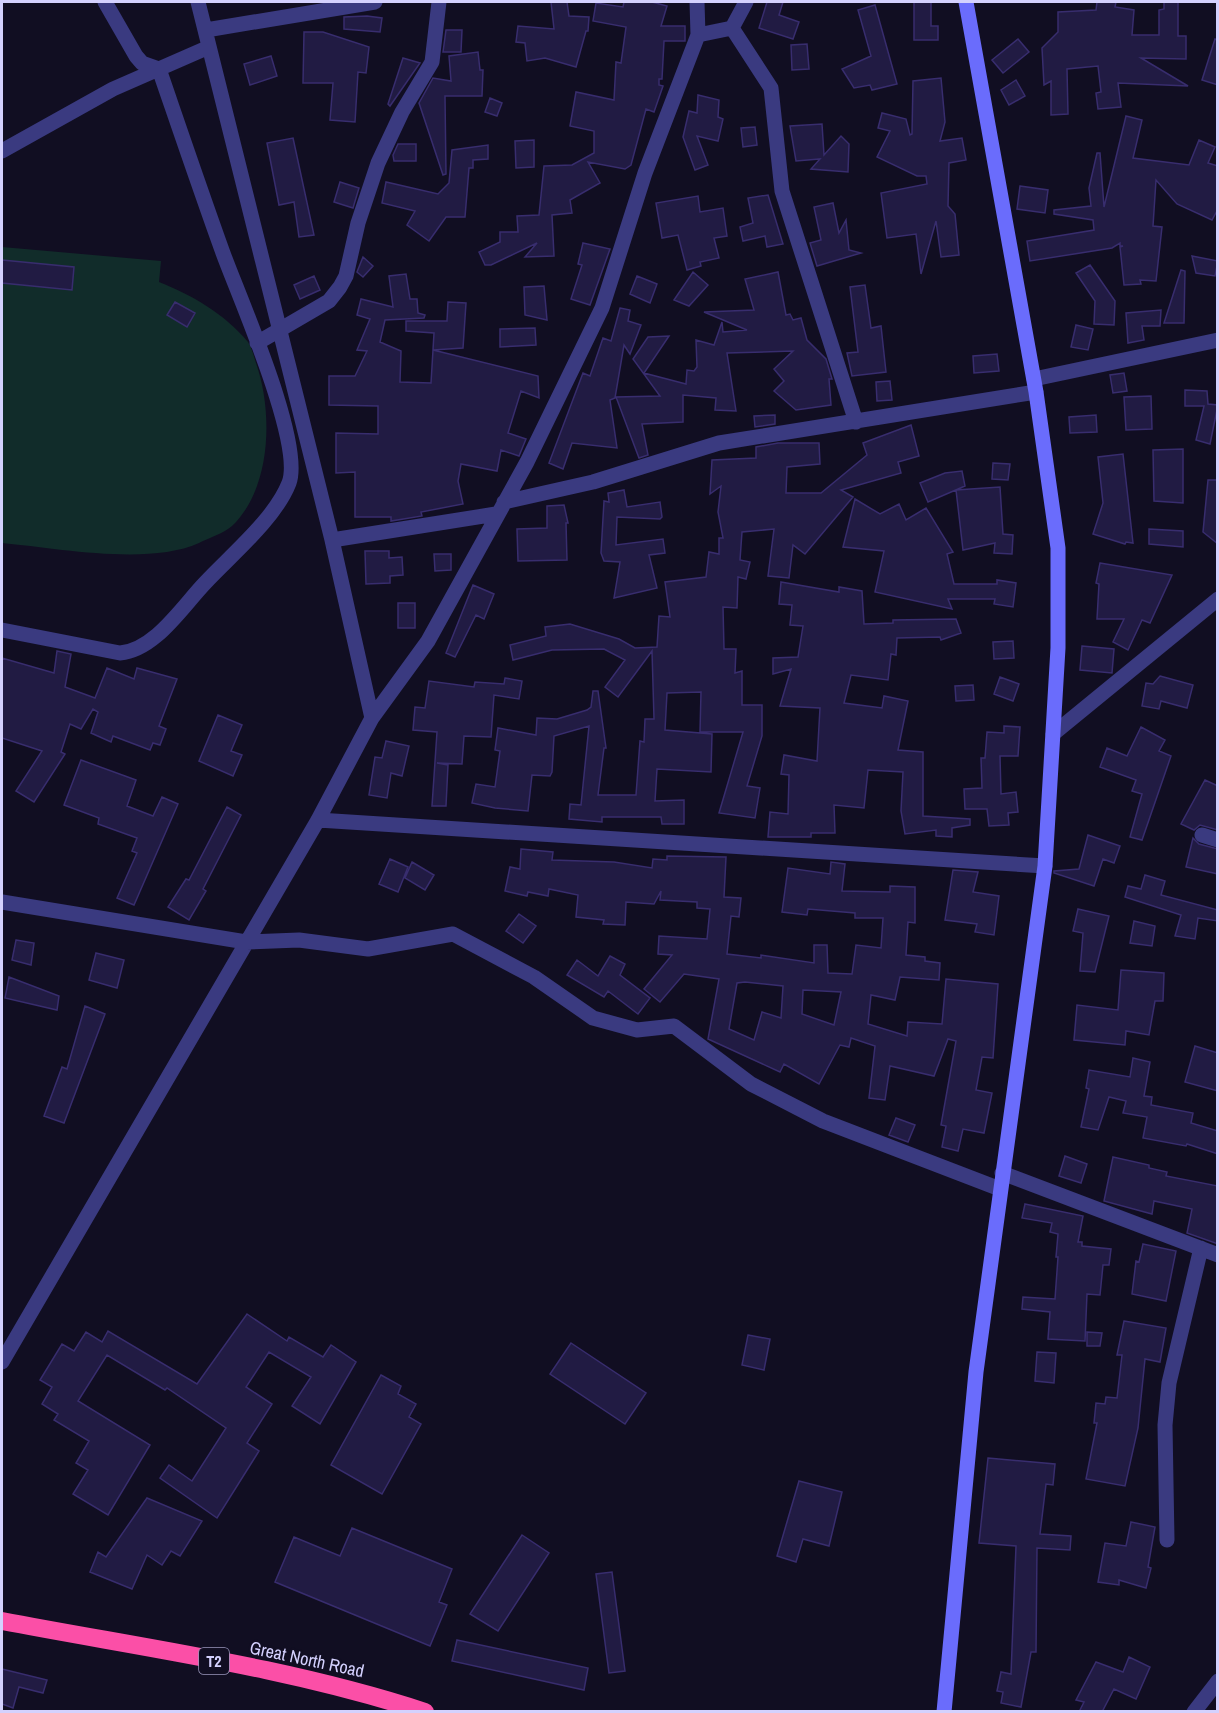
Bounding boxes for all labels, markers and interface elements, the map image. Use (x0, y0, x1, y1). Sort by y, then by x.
street label: Great North Road (247, 1635, 367, 1683)
road number: T2 (199, 1648, 229, 1674)

